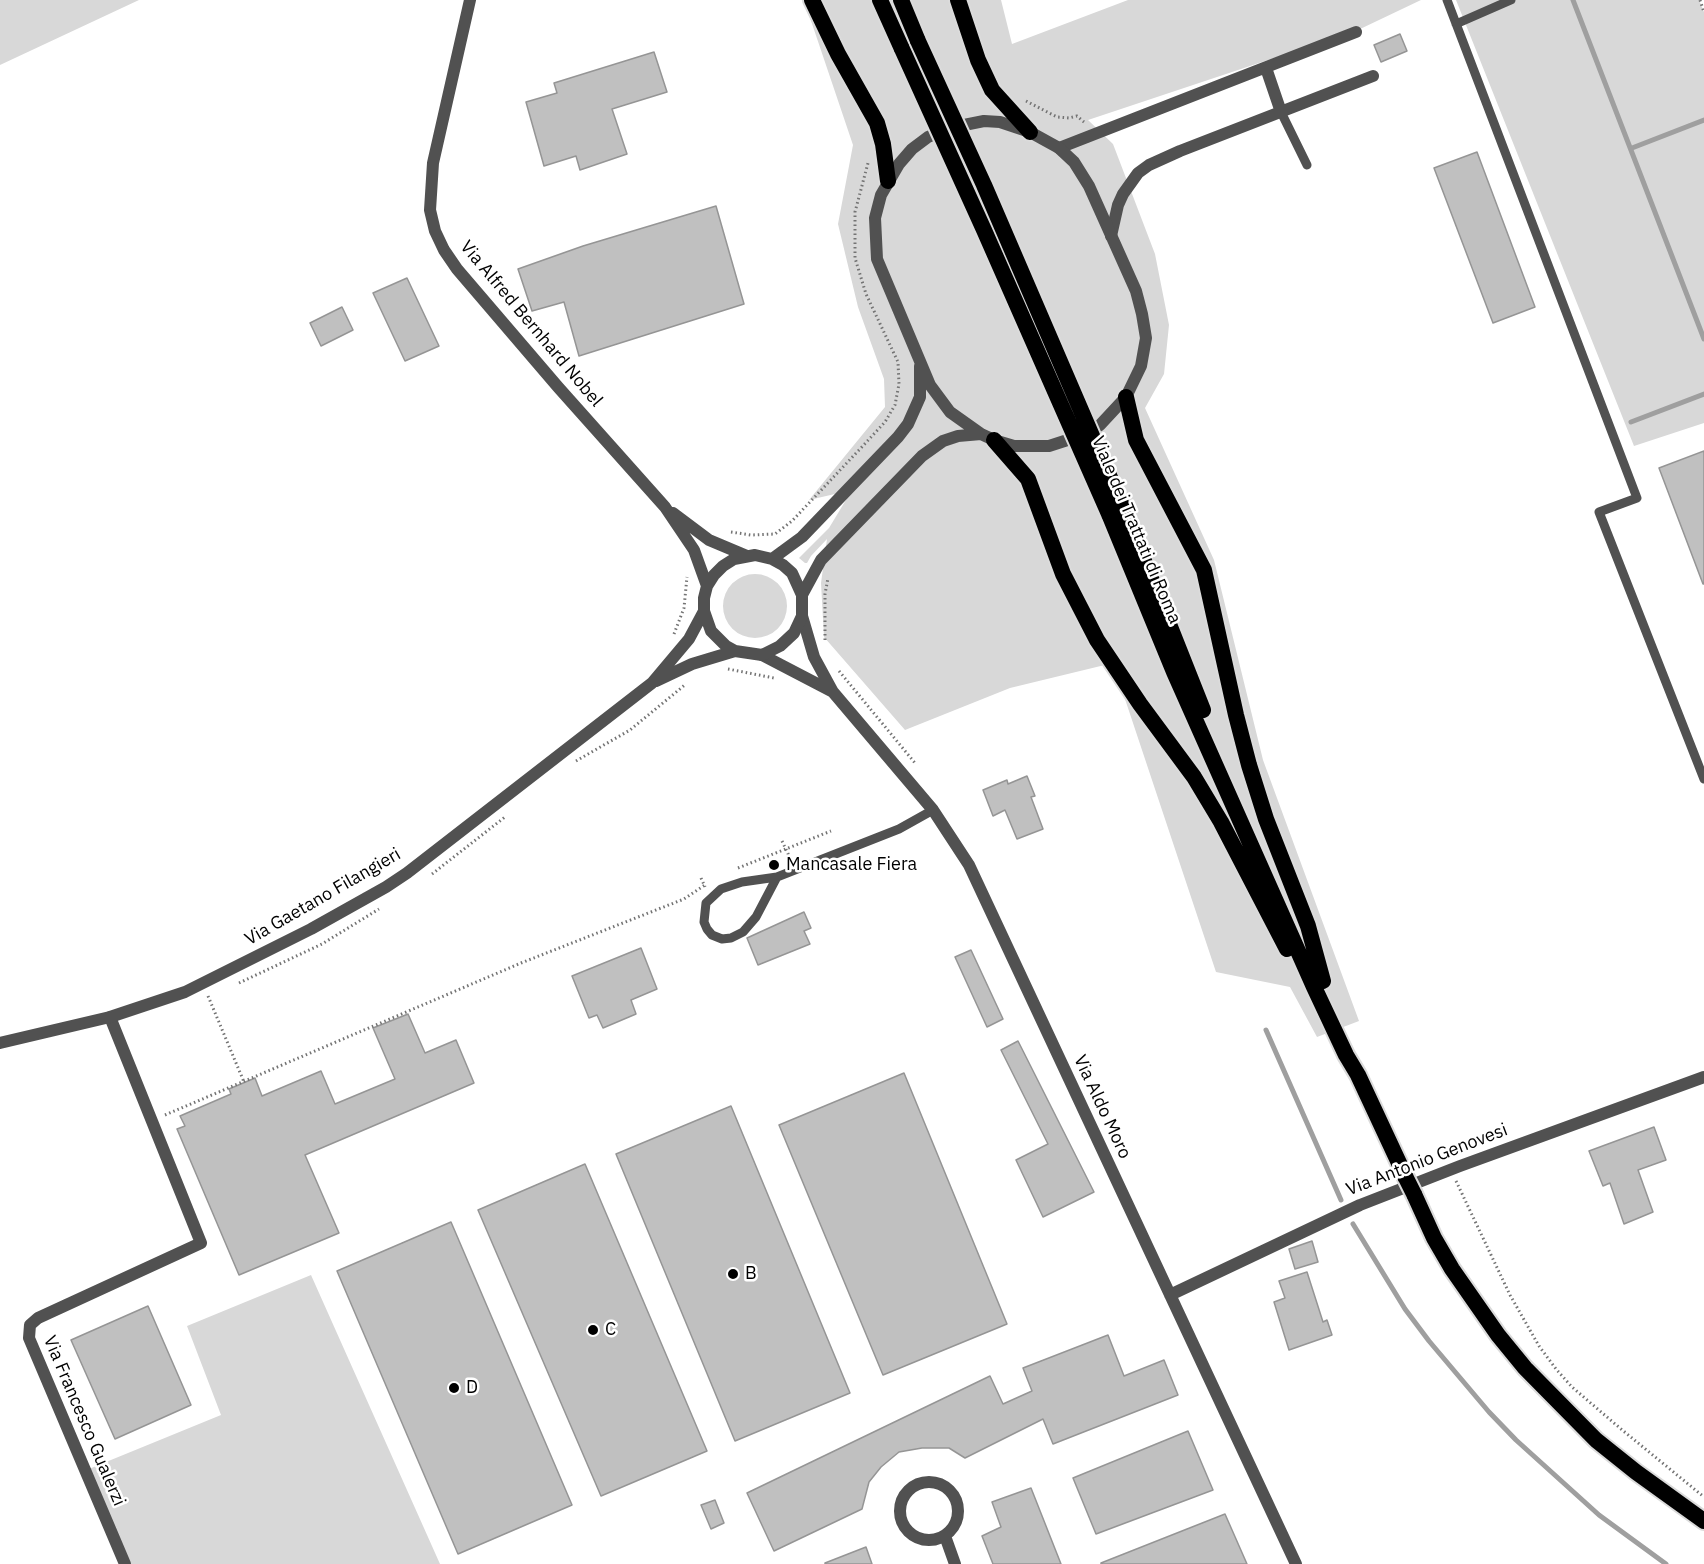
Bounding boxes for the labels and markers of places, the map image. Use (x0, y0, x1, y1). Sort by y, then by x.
place label: Mancasale Fiera (786, 854, 917, 876)
marker: Mancasale Fiera (767, 858, 781, 872)
place label: B (745, 1263, 757, 1285)
marker: B (726, 1267, 740, 1281)
place label: C (605, 1319, 616, 1341)
marker: C (586, 1323, 600, 1337)
place label: D (466, 1377, 478, 1399)
marker: D (447, 1381, 461, 1395)

